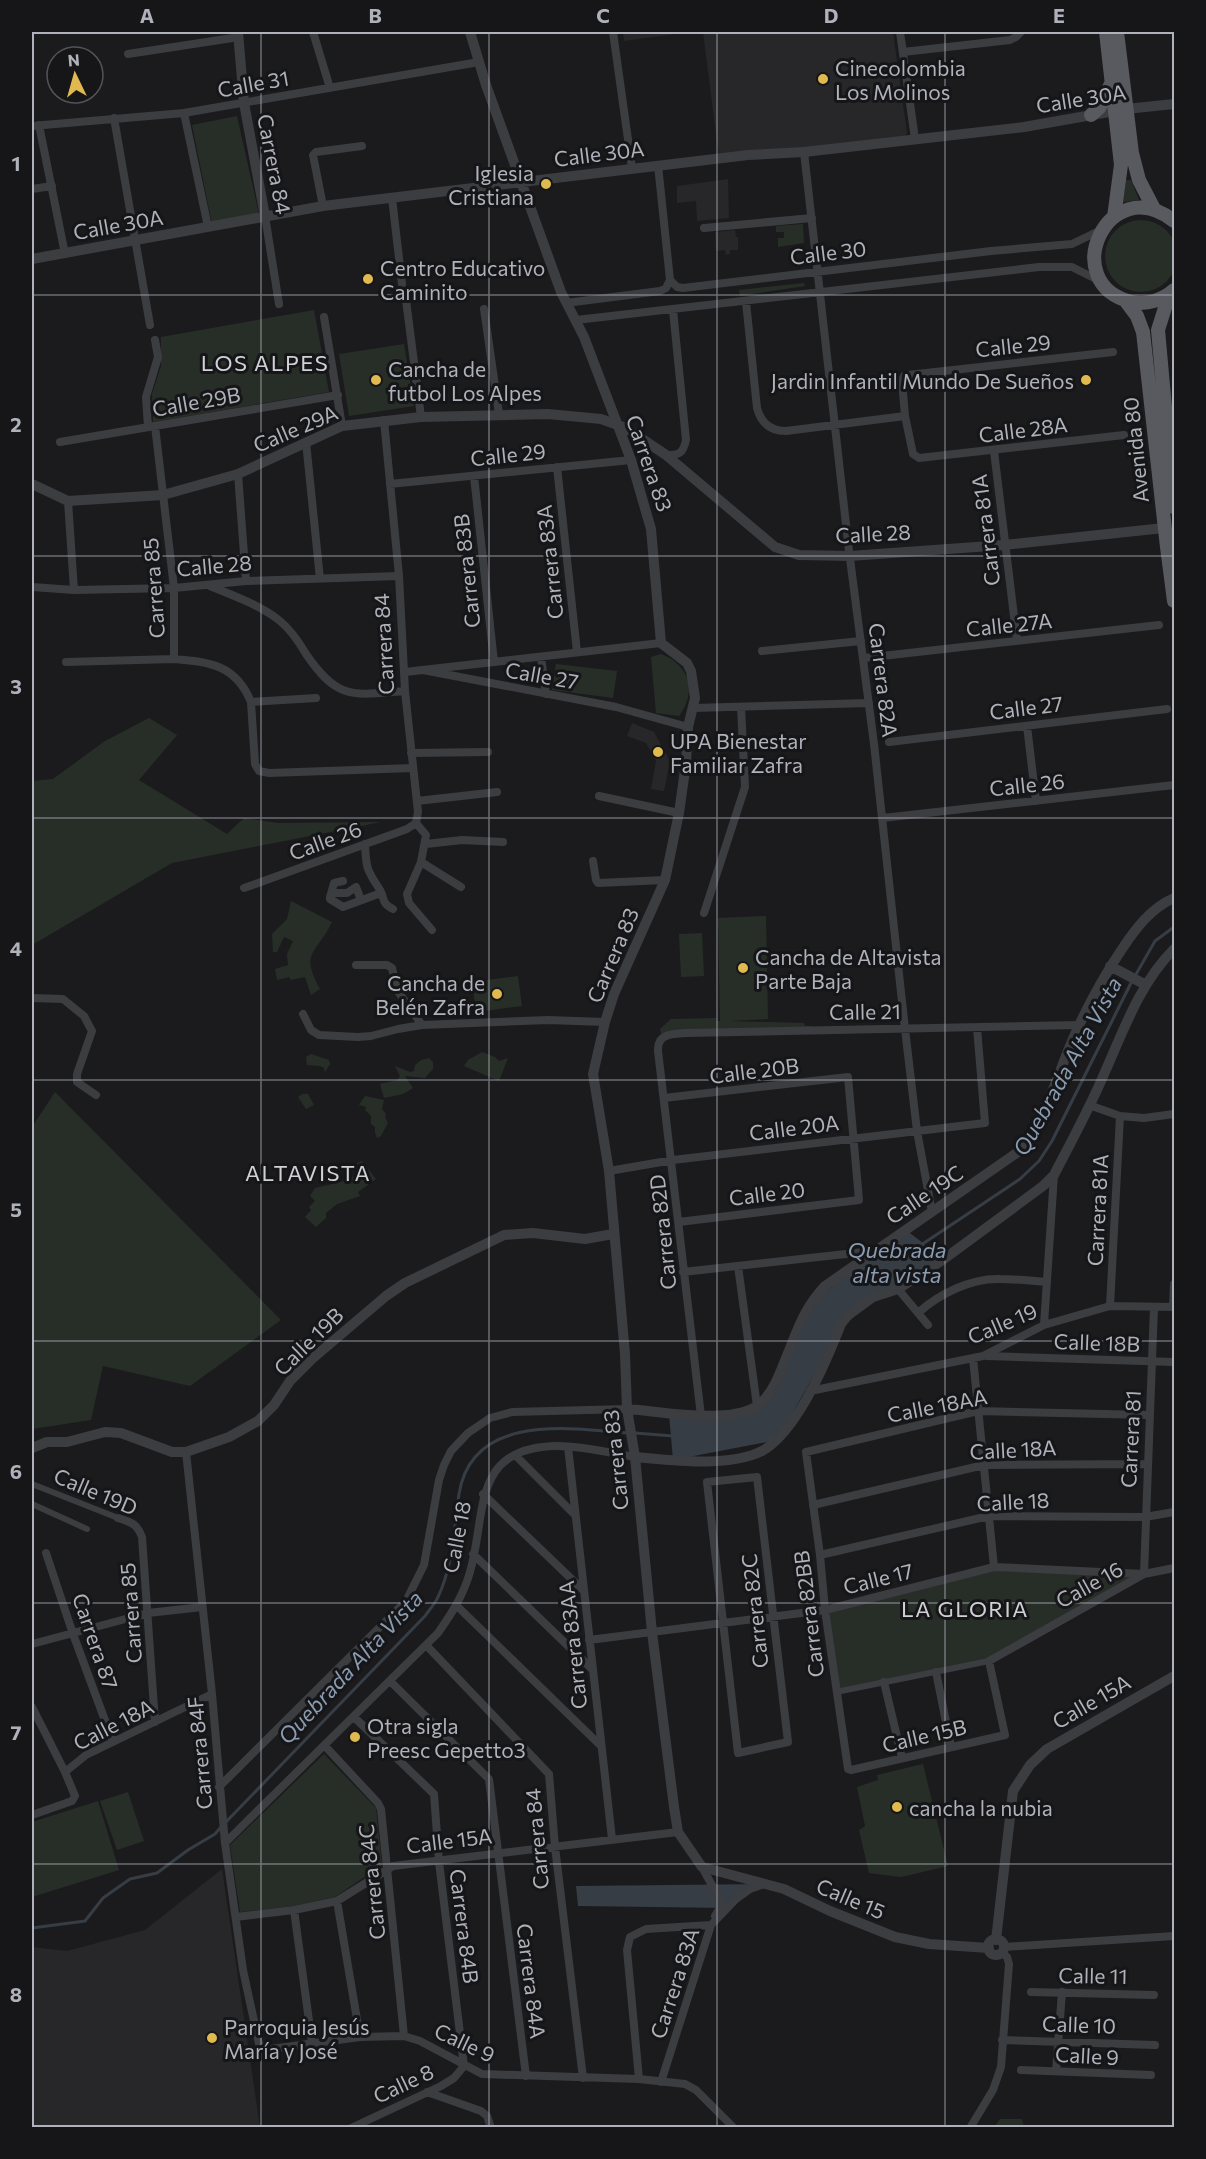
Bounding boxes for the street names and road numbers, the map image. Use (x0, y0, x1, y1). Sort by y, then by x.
street label: Calle 31 (215, 64, 291, 102)
street label: Calle 30A (1034, 79, 1128, 117)
street label: Carrera 84 (253, 112, 297, 217)
street label: Calle 30A (552, 135, 646, 171)
street label: Calle 30A (71, 204, 165, 244)
street label: Calle 30 (788, 235, 868, 269)
street label: Calle 29 (974, 329, 1052, 361)
street label: Calle 29B (150, 381, 242, 421)
street label: Avenida 80 (1117, 396, 1153, 504)
street label: Calle 29A (249, 399, 341, 457)
street label: Carrera 83 (622, 411, 678, 515)
street label: Calle 28A (977, 411, 1069, 447)
street label: Calle 29 (469, 438, 547, 470)
street label: Carrera 81A (966, 473, 1004, 587)
street label: Carrera 83A (531, 504, 567, 620)
street label: Carrera 83B (448, 513, 484, 629)
street label: Calle 28 (835, 519, 911, 547)
street label: Carrera 85 (137, 537, 169, 639)
street label: Calle 28 (175, 549, 253, 581)
street label: Carrera 84 (368, 592, 398, 695)
street label: Calle 27A (965, 607, 1053, 641)
street label: Carrera 82A (865, 621, 903, 739)
street label: Calle 27 (503, 656, 581, 694)
street label: Calle 27 (988, 690, 1064, 724)
street label: Calle 26 (988, 768, 1066, 800)
street label: Calle 26 (285, 815, 365, 865)
street label: Carrera 83 (581, 904, 643, 1006)
street label: Calle 21 (829, 998, 901, 1024)
street label: Calle 20B (708, 1052, 800, 1088)
street label: Calle 20A (748, 1109, 840, 1145)
street label: Carrera 81A (1082, 1153, 1112, 1267)
street label: Calle 19C (881, 1159, 967, 1229)
street label: Carrera 82D (644, 1173, 680, 1291)
street label: Calle 20 (728, 1176, 806, 1210)
street label: Calle 19 (964, 1297, 1040, 1349)
street label: Calle 19B (268, 1302, 348, 1380)
street label: Calle 18B (1053, 1328, 1141, 1356)
street label: Calle 18AA (885, 1383, 989, 1427)
street label: Carrera 81 (1115, 1390, 1145, 1488)
street label: Carrera 83 (597, 1409, 633, 1511)
street label: Calle 18A (969, 1434, 1057, 1464)
street label: Calle 19D (50, 1462, 142, 1520)
street label: Calle 18 (976, 1487, 1050, 1515)
street label: Calle 18 (437, 1499, 475, 1575)
street label: Carrera 82BB (788, 1549, 828, 1679)
street label: Carrera 82C (736, 1553, 772, 1669)
street label: Calle 16 (1051, 1555, 1127, 1613)
street label: Calle 17 (840, 1557, 916, 1599)
street label: Carrera 85 (114, 1562, 146, 1664)
street label: Carrera 83AA (553, 1579, 591, 1711)
street label: Carrera 87 (68, 1590, 124, 1692)
street label: Calle 15A (1047, 1669, 1135, 1733)
street label: Calle 18A (69, 1693, 157, 1755)
street label: Carrera 84F (182, 1695, 216, 1811)
street label: Calle 15B (879, 1713, 969, 1757)
street label: Carrera 84 (519, 1787, 553, 1891)
street label: Calle 15A (405, 1822, 493, 1858)
street label: Carrera 84C (353, 1823, 389, 1941)
street label: Carrera 84B (446, 1867, 484, 1985)
street label: Calle 15 (813, 1872, 889, 1924)
street label: Carrera 84A (513, 1922, 551, 2040)
street label: Carrera 83A (644, 1925, 704, 2041)
street label: Calle 11 (1058, 1962, 1128, 1988)
street label: Calle 10 (1042, 2010, 1116, 2038)
street label: Calle 9 (431, 2017, 499, 2067)
street label: Calle 9 (1054, 2041, 1120, 2069)
street label: Calle 8 (369, 2058, 437, 2108)

